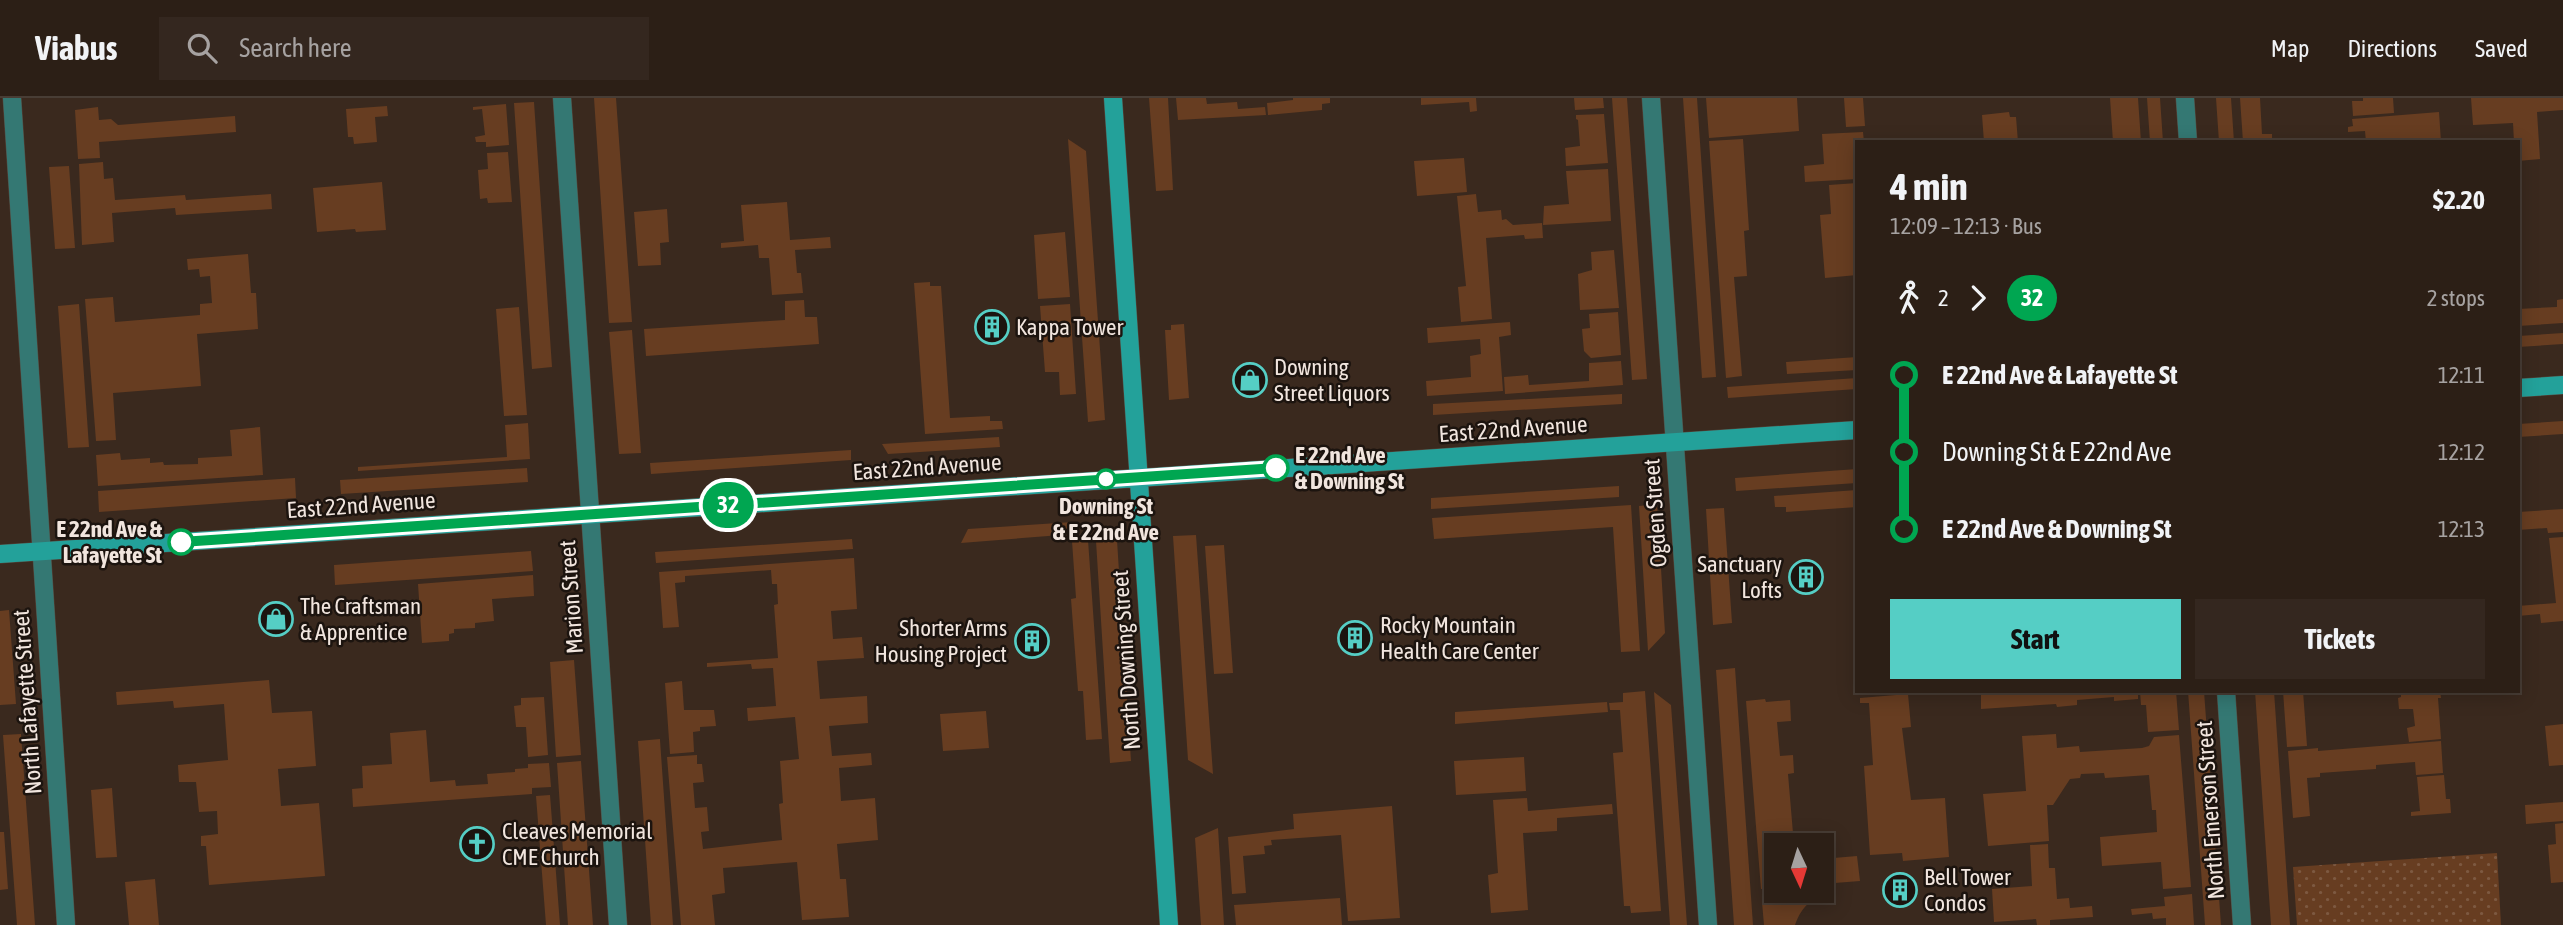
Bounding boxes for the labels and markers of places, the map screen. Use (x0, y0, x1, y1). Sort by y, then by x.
building icon: Kappa Tower (973, 308, 1011, 346)
place label: Kappa Tower (1016, 314, 1124, 340)
place label: Downing Street Liquors (1274, 354, 1390, 406)
shop icon: Downing Street Liquors (1231, 361, 1269, 399)
place label: E 22nd Ave & Downing St (1295, 442, 1405, 494)
marker: E 22nd Ave & Downing St (1263, 455, 1289, 481)
marker: Downing St & E 22nd Ave (1096, 469, 1116, 489)
place label: Downing St & E 22nd Ave (1053, 493, 1159, 545)
place label: E 22nd Ave & Lafayette St (56, 516, 163, 568)
marker: E 22nd Ave & Lafayette St (168, 529, 194, 555)
place label: Sanctuary Lofts (1697, 551, 1782, 603)
building icon: Sanctuary Lofts (1787, 558, 1825, 596)
place label: The Craftsman & Apprentice (300, 593, 421, 645)
shop icon: The Craftsman & Apprentice (257, 600, 295, 638)
place label: Rocky Mountain Health Care Center (1380, 612, 1540, 664)
place label: Shorter Arms Housing Project (874, 615, 1007, 667)
building icon: Rocky Mountain Health Care Center (1336, 619, 1374, 657)
building icon: Shorter Arms Housing Project (1013, 622, 1051, 660)
place label: Cleaves Memorial CME Church (502, 818, 652, 870)
church icon: Cleaves Memorial CME Church (458, 825, 496, 863)
place label: Bell Tower Condos (1924, 864, 2012, 916)
building icon: Bell Tower Condos (1881, 871, 1919, 909)

